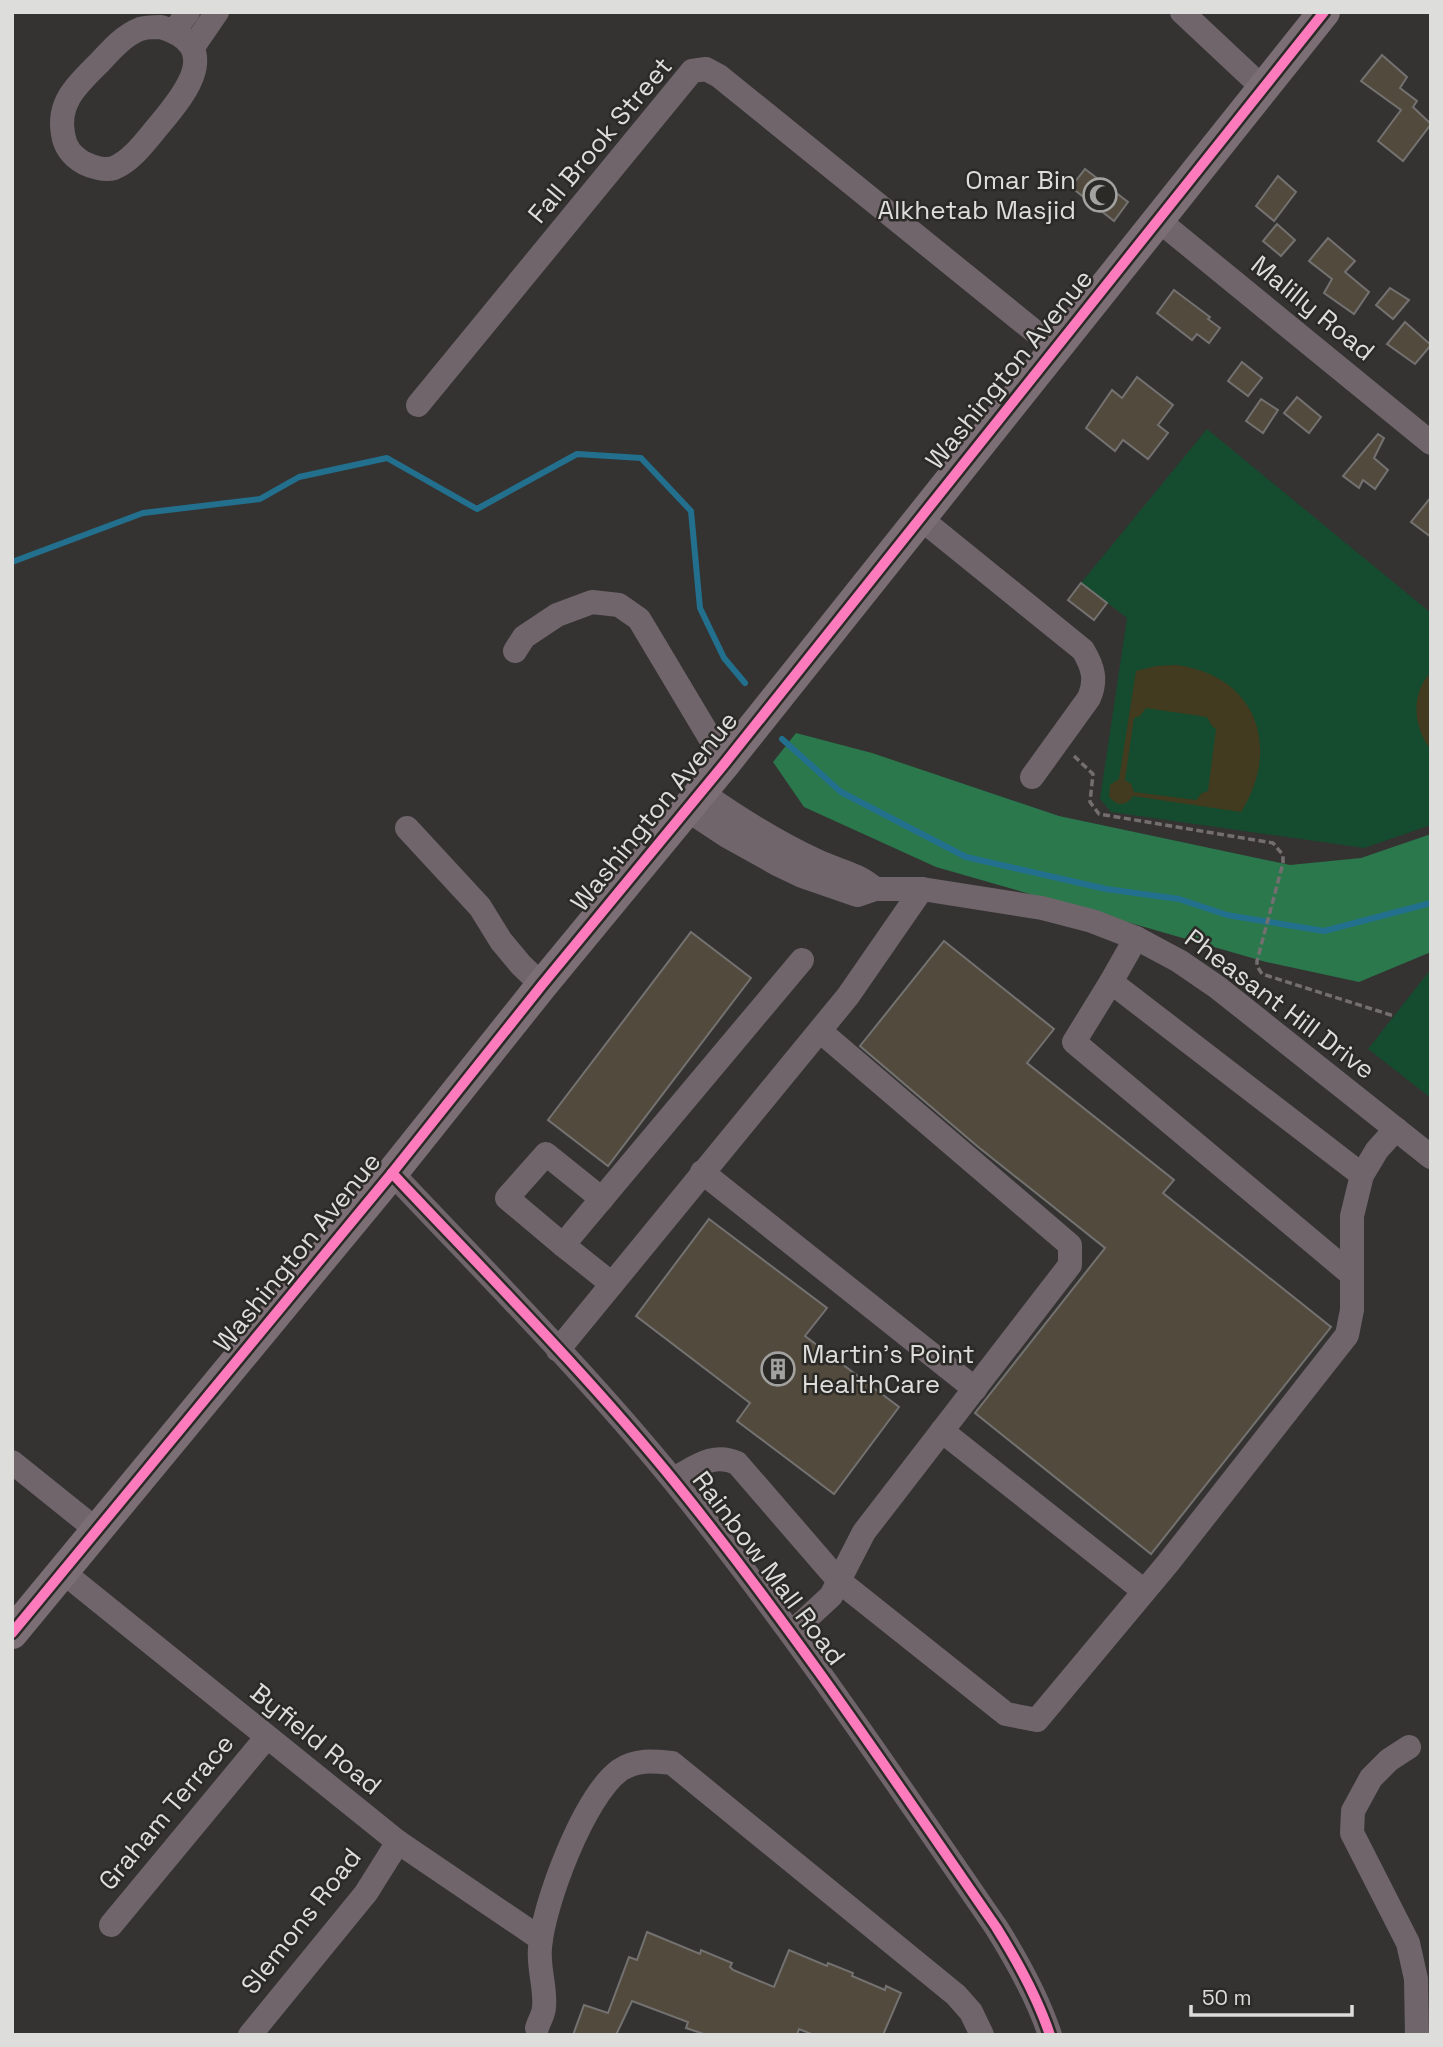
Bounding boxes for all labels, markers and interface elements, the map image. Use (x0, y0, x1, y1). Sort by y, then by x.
street label: Fall Brook Street (520, 50, 680, 230)
place label: Omar Bin Alkhetab Masjid (878, 163, 1076, 227)
mosque icon: Omar Bin Alkhetab Masjid (1081, 176, 1119, 214)
street label: Malilly Road (1244, 248, 1382, 368)
street label: Washington Avenue (918, 262, 1100, 476)
street label: Washington Avenue (563, 704, 745, 918)
street label: Pheasant Hill Drive (1178, 921, 1382, 1087)
street label: Washington Avenue (206, 1145, 388, 1359)
place label: Martin's Point HealthCare (802, 1337, 975, 1401)
building icon: Martin's Point HealthCare (759, 1350, 797, 1388)
street label: Rainbow Mall Road (685, 1464, 853, 1672)
street label: Byfield Road (243, 1676, 389, 1802)
street label: Graham Terrace (91, 1727, 241, 1897)
street label: Slemons Road (233, 1841, 369, 2001)
scale bar (1191, 1974, 1352, 2018)
text: 50 m (1202, 1984, 1252, 2011)

